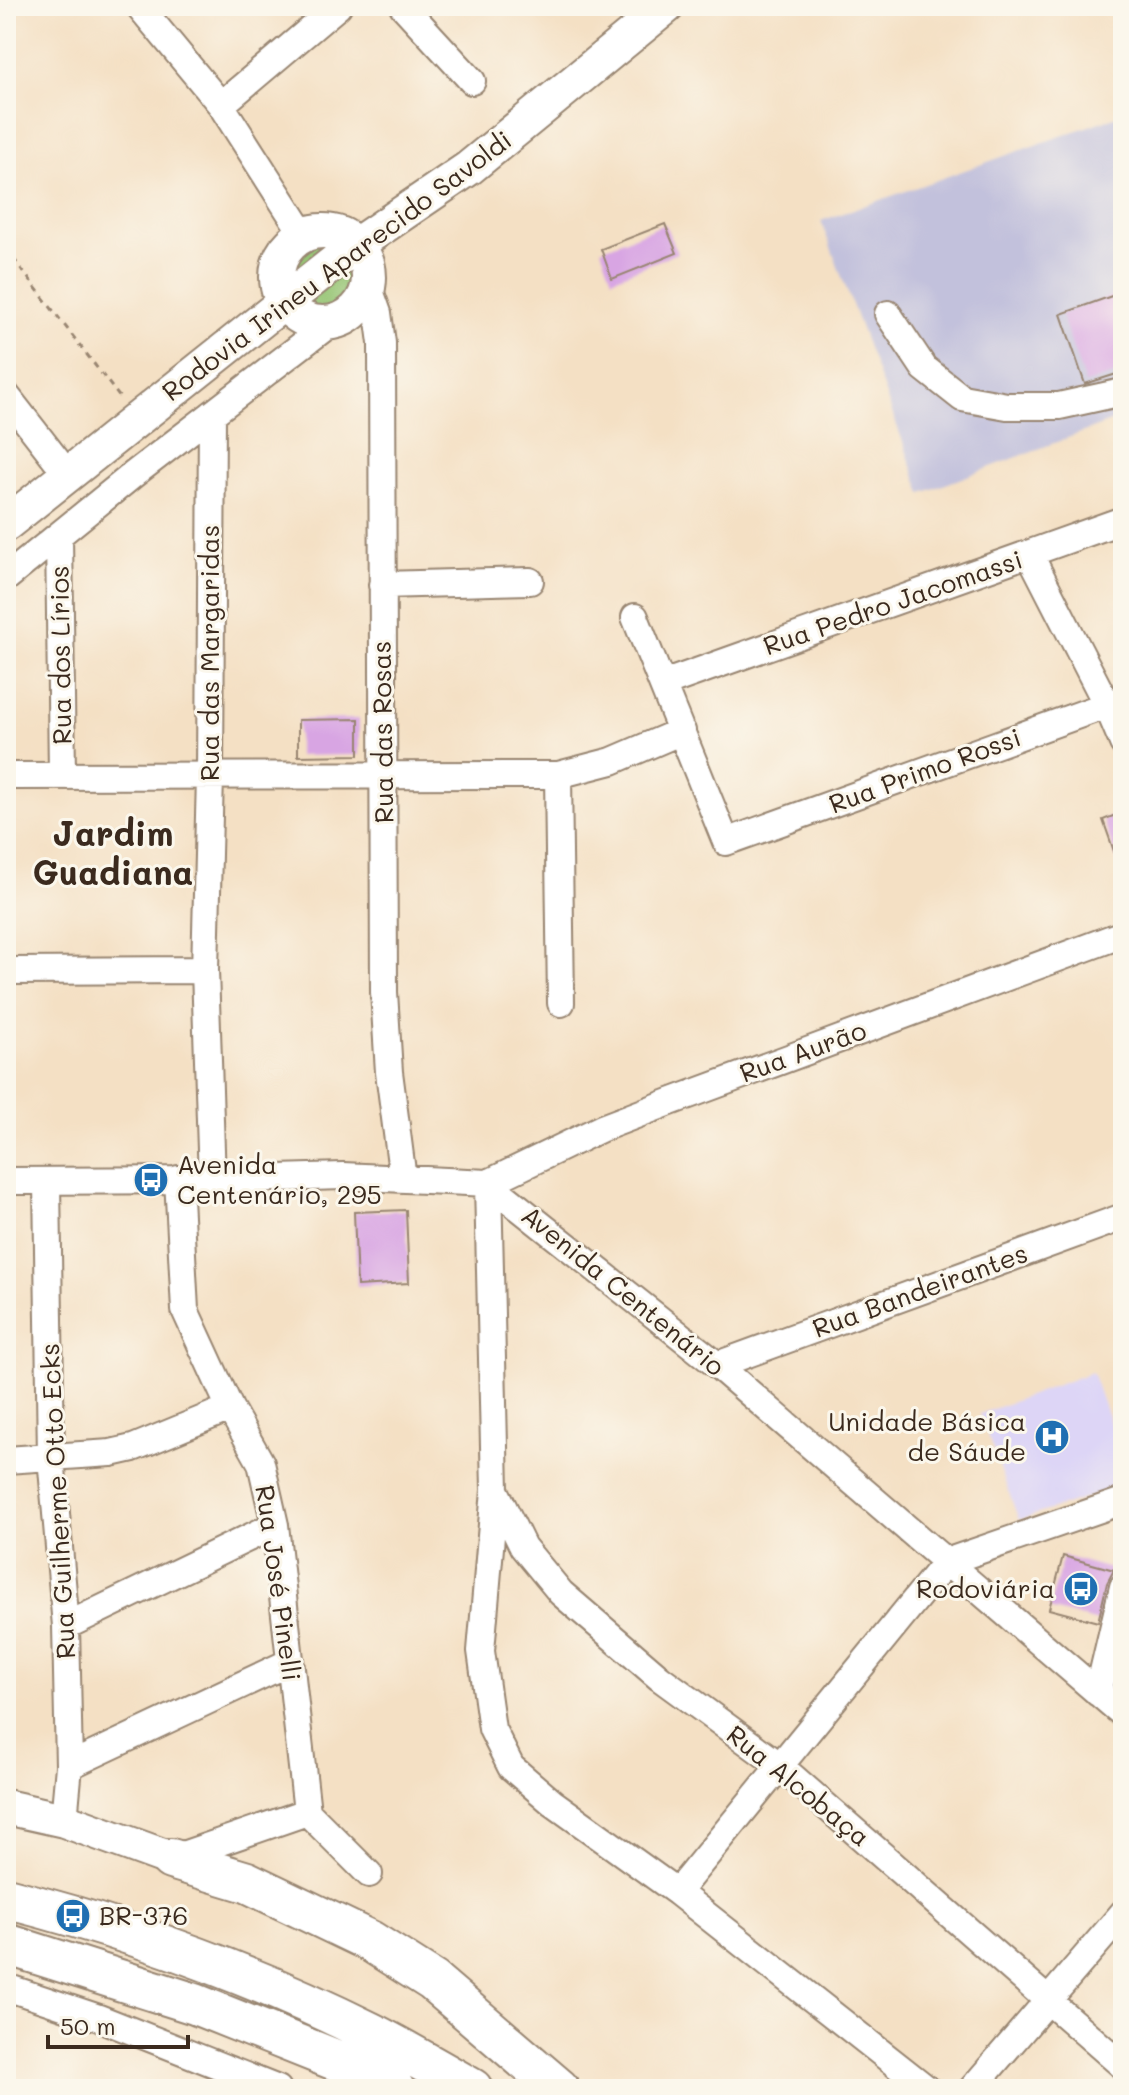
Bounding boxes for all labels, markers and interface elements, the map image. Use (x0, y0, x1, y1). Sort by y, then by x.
street label: Rodovia Irineu Aparecido Savoldi (155, 122, 518, 408)
street label: Rua das Margaridas (192, 525, 226, 781)
street label: Rua Pedro Jacomassi (759, 542, 1027, 662)
street label: Rua dos Lírios (41, 565, 79, 745)
street label: Rua das Rosas (363, 640, 401, 824)
street label: Rua Primo Rossi (824, 720, 1025, 821)
district label: Jardim Guadiana (33, 810, 193, 894)
street label: Rua Aurão (735, 1012, 871, 1090)
place label: Avenida Centenário, 295 (177, 1147, 382, 1211)
bus stop icon: Avenida Centenário, 295 (132, 1161, 170, 1199)
street label: Avenida Centenário (515, 1198, 732, 1383)
street label: Rua Bandeirantes (807, 1235, 1032, 1345)
street label: Rua Guilherme Otto Ecks (32, 1342, 82, 1660)
place label: Unidade Básica de Sáude (828, 1404, 1026, 1468)
hospital icon: Unidade Básica de Sáude (1033, 1418, 1071, 1456)
street label: Rua José Pinelli (248, 1483, 310, 1683)
bus stop icon: Rodoviária (1062, 1570, 1100, 1608)
place label: Rodoviária (916, 1571, 1055, 1605)
street label: Rua Alcobaça (720, 1717, 877, 1853)
bus stop icon: BR-376 (54, 1897, 92, 1935)
place label: BR-376 (99, 1898, 188, 1932)
scale bar (48, 1999, 188, 2049)
text: 50 m (60, 2010, 116, 2041)

